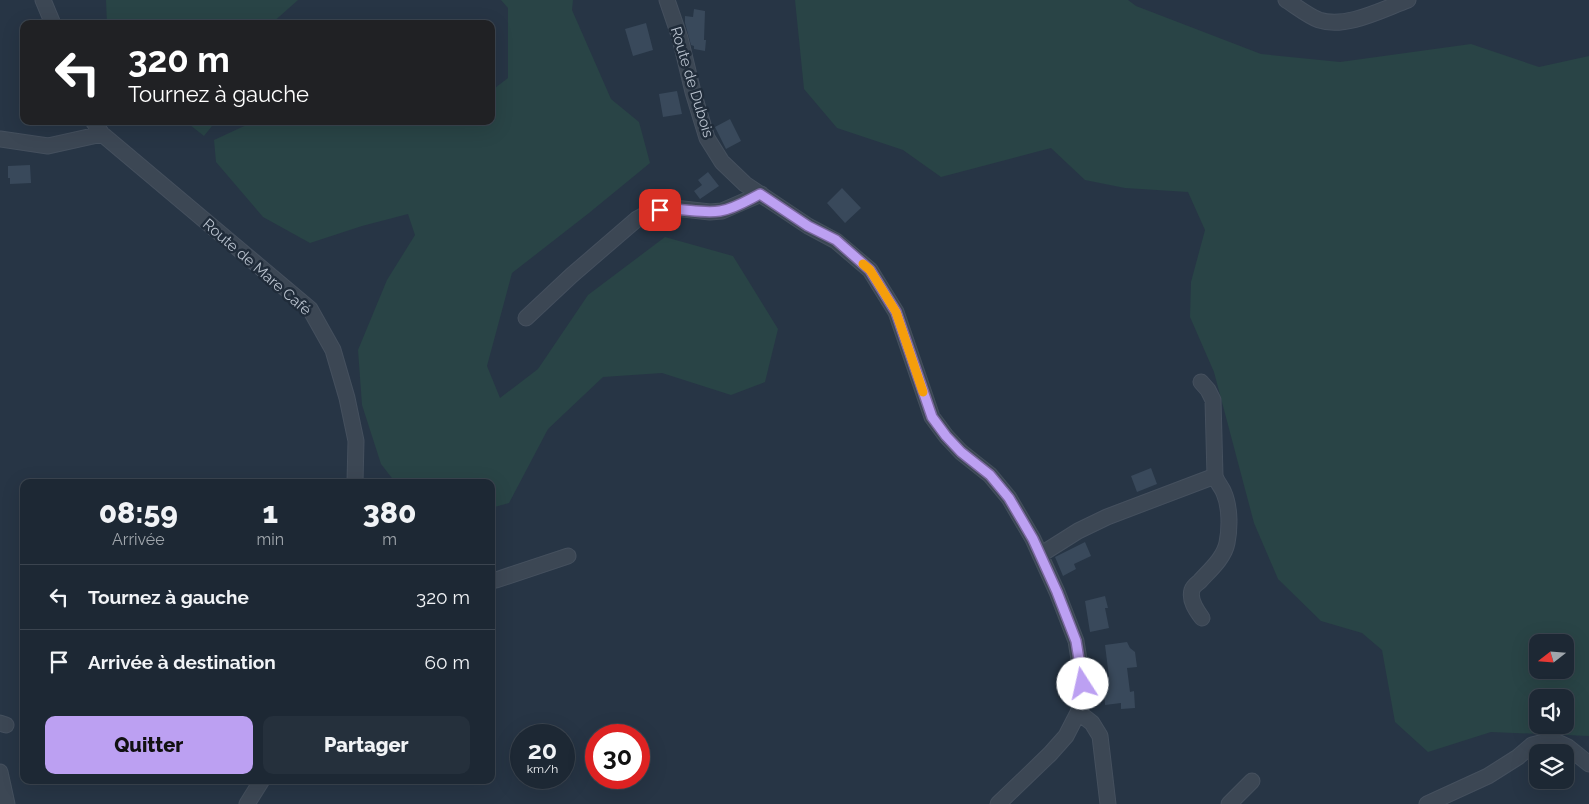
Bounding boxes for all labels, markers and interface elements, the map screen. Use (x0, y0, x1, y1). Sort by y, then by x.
street label: Route de Dubois (667, 24, 717, 140)
text: 320 m (128, 39, 230, 80)
icon: left (45, 40, 110, 105)
text: Tournez à gauche (128, 81, 309, 107)
pin (639, 189, 681, 231)
icon: arrive (646, 196, 674, 224)
street label: Route de Mare Café (199, 215, 315, 319)
text: 08:59 (99, 495, 178, 530)
text: 1 (263, 495, 278, 530)
text: 380 (363, 495, 416, 530)
text: Arrivée (112, 530, 165, 549)
text: min (257, 530, 284, 549)
text: m (382, 530, 397, 549)
icon: left (45, 583, 73, 611)
text: Tournez à gauche (88, 586, 249, 608)
text: 320 m (416, 586, 470, 608)
north arrow (1529, 634, 1574, 679)
map controls (1529, 634, 1574, 789)
icon: arrive (45, 648, 73, 676)
text: Arrivée à destination (88, 651, 276, 673)
text: 60 m (425, 651, 470, 673)
position arrow (1056, 657, 1108, 709)
button: sound (1529, 689, 1574, 734)
button: Quitter (45, 716, 253, 774)
button: Partager (263, 716, 470, 774)
speed limit sign: 30 (585, 724, 650, 789)
text: 20 (528, 735, 557, 765)
button: layers (1529, 744, 1574, 789)
text: km/h (527, 762, 558, 776)

